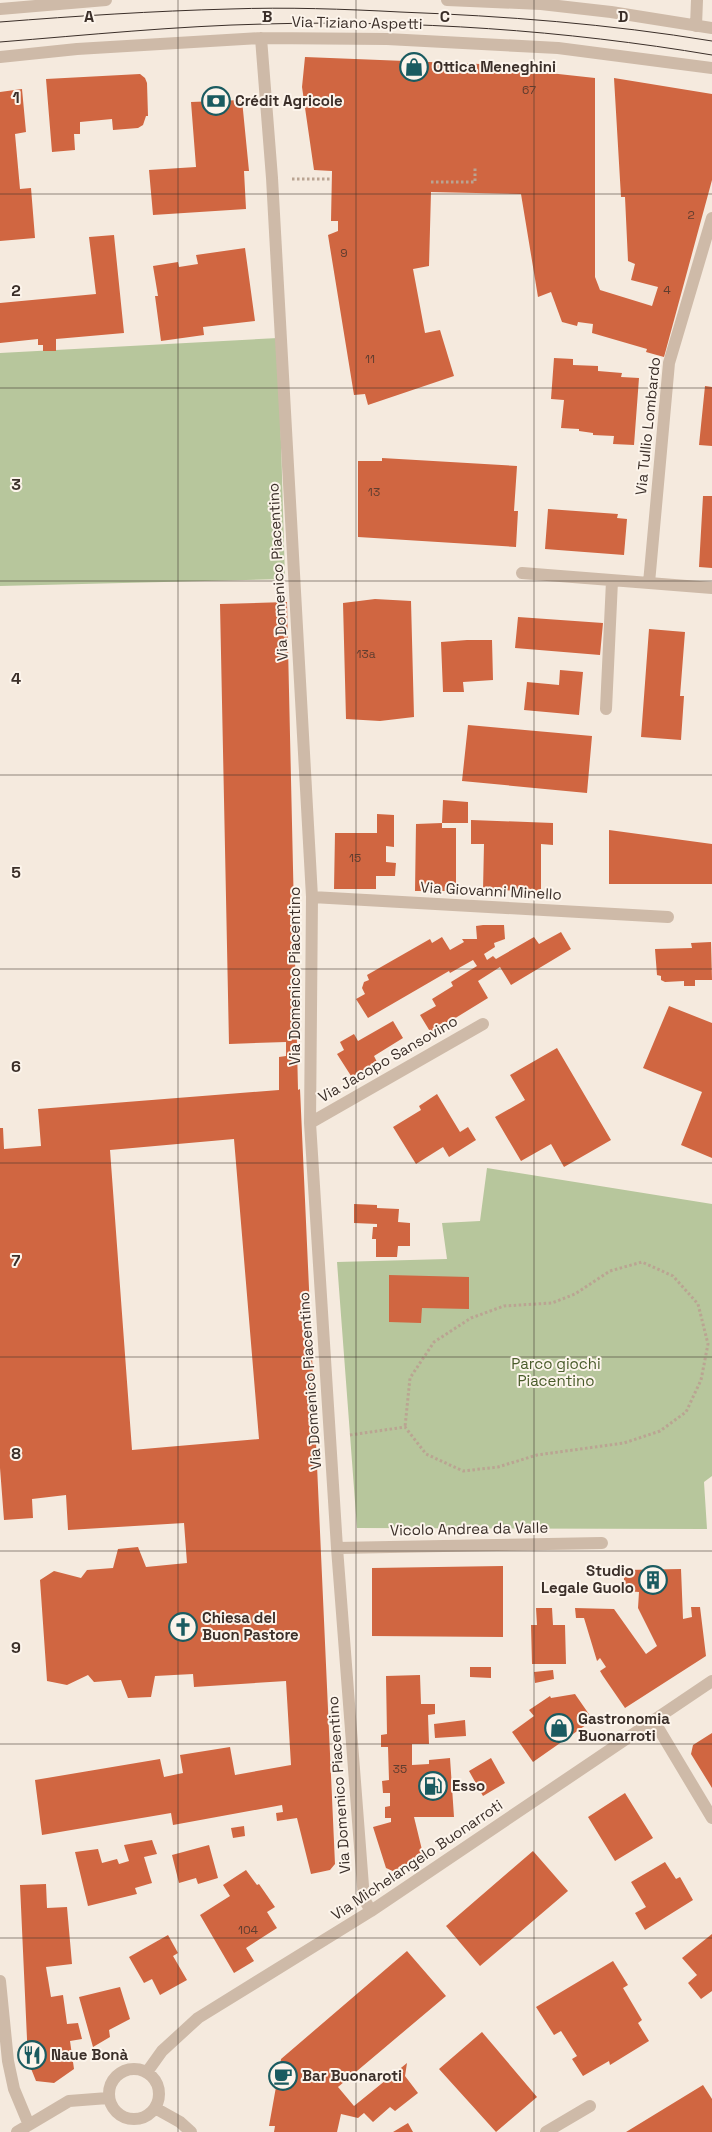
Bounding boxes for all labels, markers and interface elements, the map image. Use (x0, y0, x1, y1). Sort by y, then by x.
text: A (84, 6, 94, 27)
text: B (262, 6, 272, 27)
text: C (440, 6, 450, 27)
text: D (618, 6, 628, 27)
street label: Via Tiziano Aspetti (291, 12, 423, 33)
shop icon: Ottica Meneghini (399, 52, 429, 82)
place label: Ottica Meneghini (433, 57, 556, 76)
house number: 67 (522, 82, 536, 98)
bank icon: Crédit Agricole (201, 86, 231, 116)
text: 1 (12, 87, 20, 108)
place label: Crédit Agricole (235, 91, 343, 110)
house number: 2 (687, 207, 695, 223)
house number: 9 (340, 245, 348, 261)
text: 2 (11, 280, 21, 301)
house number: 4 (663, 282, 671, 298)
house number: 11 (365, 351, 375, 367)
street label: Via Tullio Lombardo (631, 356, 664, 496)
text: 3 (11, 474, 21, 495)
street label: Via Domenico Piacentino (263, 482, 292, 662)
house number: 13 (368, 484, 380, 500)
house number: 13a (356, 646, 376, 662)
text: 4 (11, 668, 21, 689)
house number: 15 (349, 850, 361, 866)
text: 5 (11, 862, 21, 883)
street label: Via Giovanni Minello (420, 877, 562, 904)
street label: Via Domenico Piacentino (285, 887, 304, 1065)
street label: Via Jacopo Sansovino (315, 1011, 461, 1106)
text: 6 (11, 1056, 21, 1077)
text: 7 (12, 1250, 21, 1271)
street label: Via Domenico Piacentino (294, 1291, 325, 1471)
park label: Parco giochi Piacentino (511, 1354, 601, 1390)
text: 8 (11, 1443, 21, 1464)
street label: Vicolo Andrea da Valle (390, 1518, 548, 1539)
place label: Studio Legale Guolo (541, 1561, 634, 1597)
building icon: Studio Legale Guolo (638, 1565, 668, 1595)
place label: Chiesa del Buon Pastore (202, 1608, 299, 1644)
church icon: Chiesa del Buon Pastore (168, 1612, 198, 1642)
text: 9 (11, 1637, 21, 1658)
street label: Via Domenico Piacentino (323, 1695, 354, 1875)
place label: Gastronomia Buonarroti (578, 1709, 670, 1745)
shop icon: Gastronomia Buonarroti (544, 1713, 574, 1743)
house number: 35 (393, 1761, 407, 1777)
fuel station icon: Esso (418, 1771, 448, 1801)
place label: Esso (452, 1776, 485, 1795)
street label: Via Michelangelo Buonarroti (327, 1795, 506, 1924)
house number: 104 (238, 1922, 259, 1938)
restaurant icon: Naue Bonà (17, 2040, 47, 2070)
place label: Naue Bonà (51, 2045, 129, 2064)
cafe icon: Bar Buonaroti (268, 2061, 298, 2091)
place label: Bar Buonaroti (302, 2066, 402, 2085)

